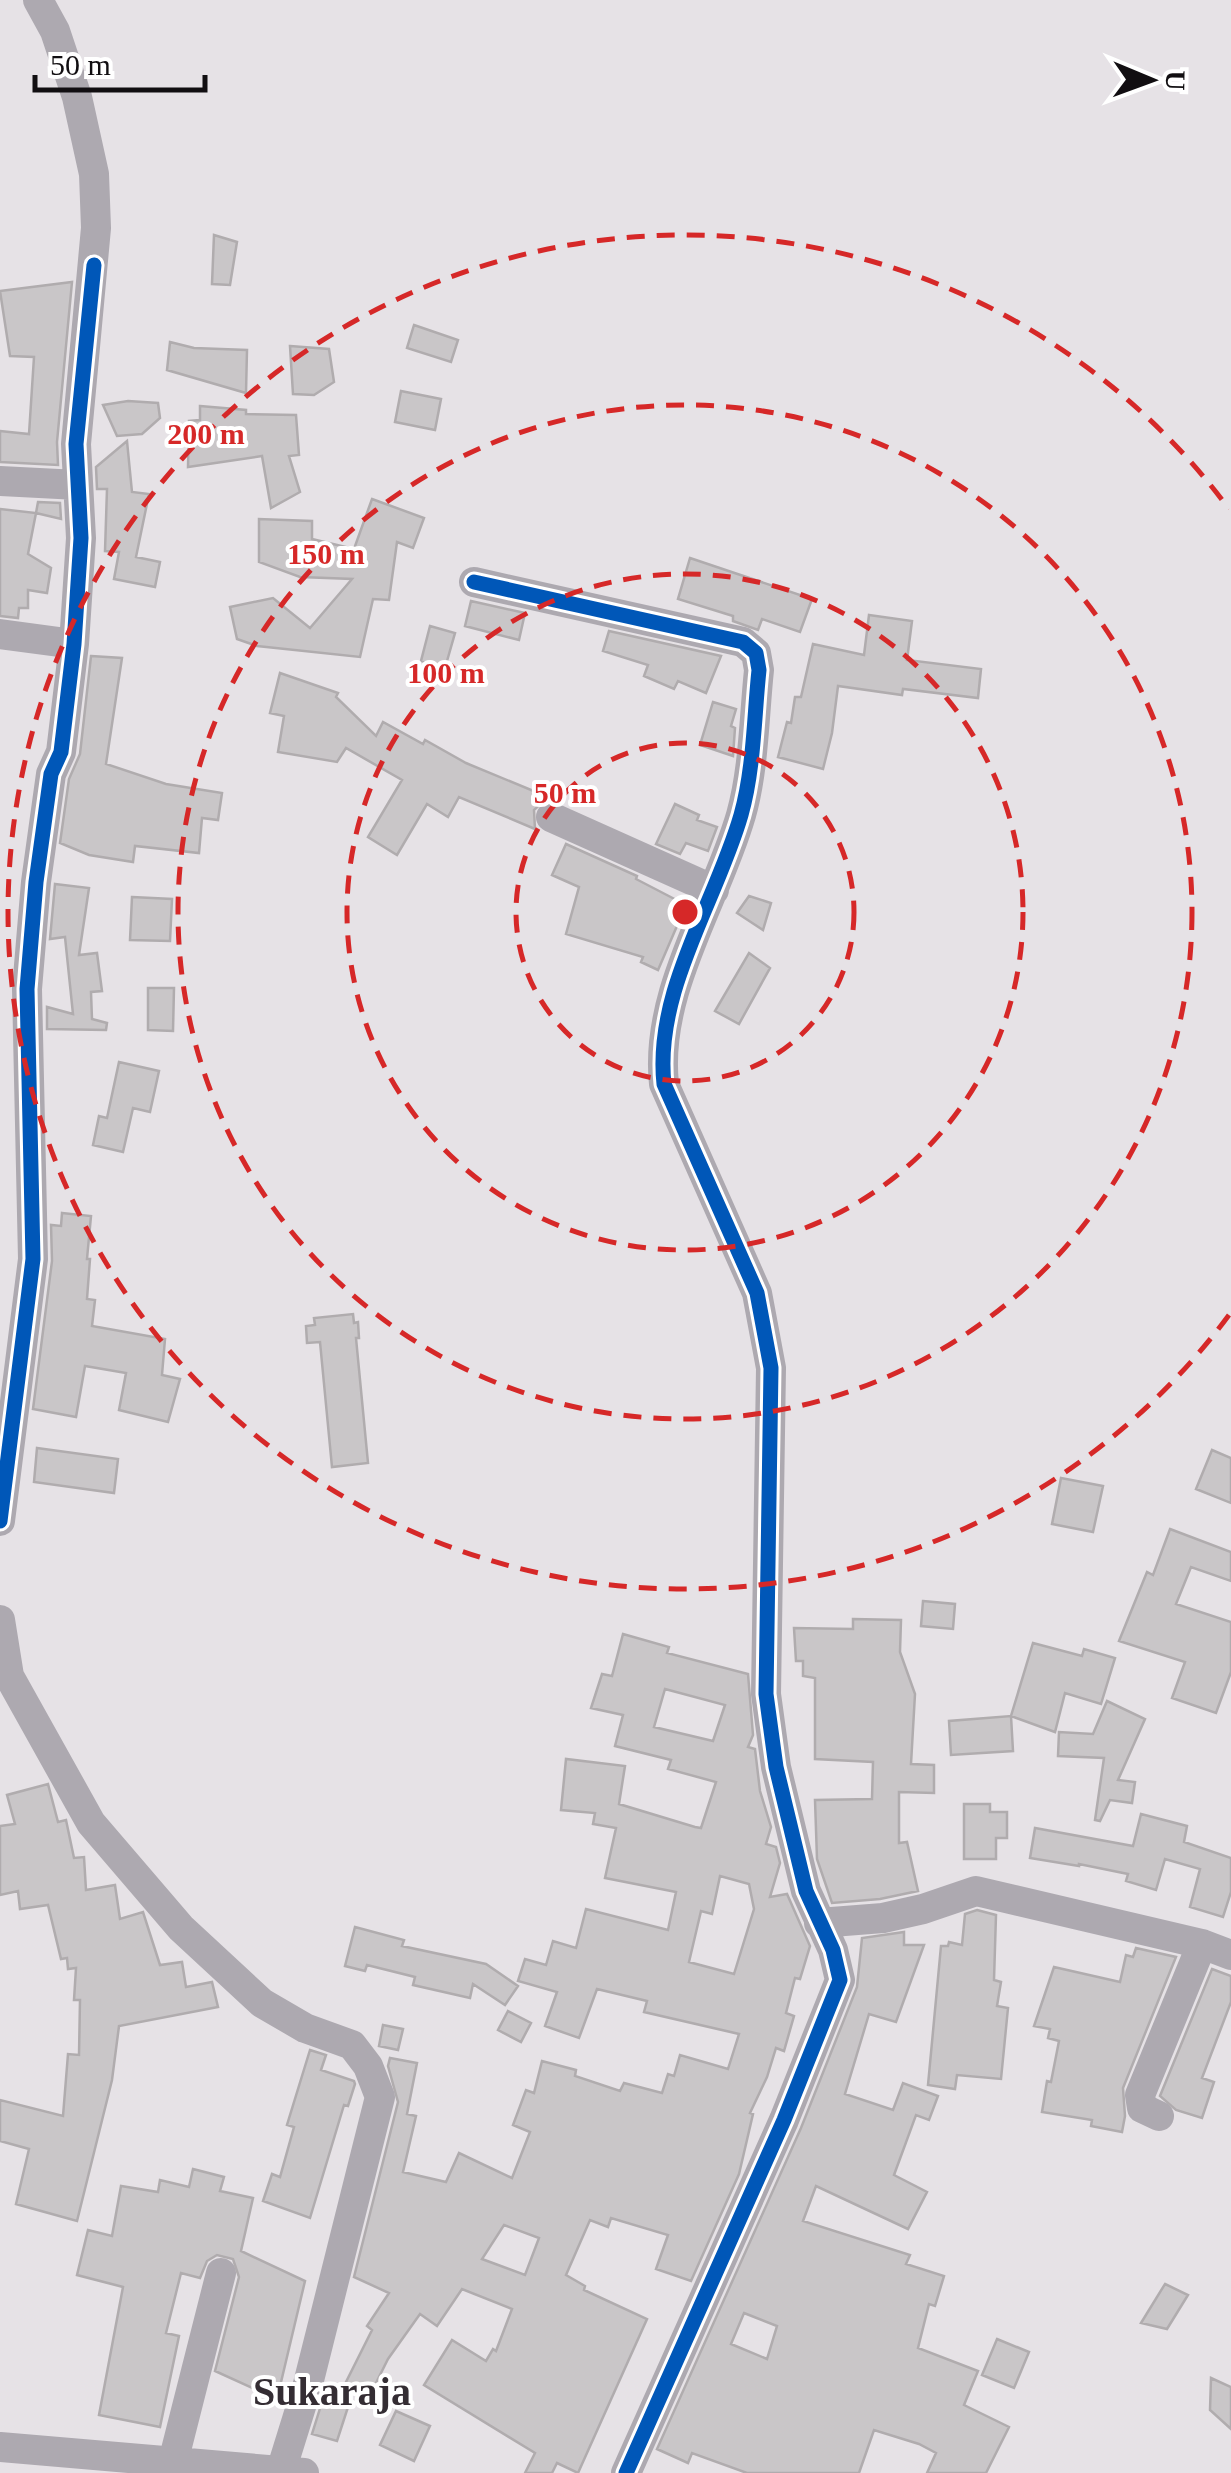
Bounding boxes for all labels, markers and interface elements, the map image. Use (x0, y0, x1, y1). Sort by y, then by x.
scale bar (35, 30, 205, 92)
north arrow (1101, 30, 1201, 130)
text: 50 m (50, 48, 111, 81)
text: U (1160, 70, 1191, 91)
text: 200 m (167, 417, 245, 450)
text: 150 m (287, 537, 365, 570)
text: 100 m (407, 656, 485, 689)
text: 50 m (534, 776, 596, 809)
centre of rings (667, 894, 703, 930)
district label: Sukaraja (253, 2369, 411, 2414)

